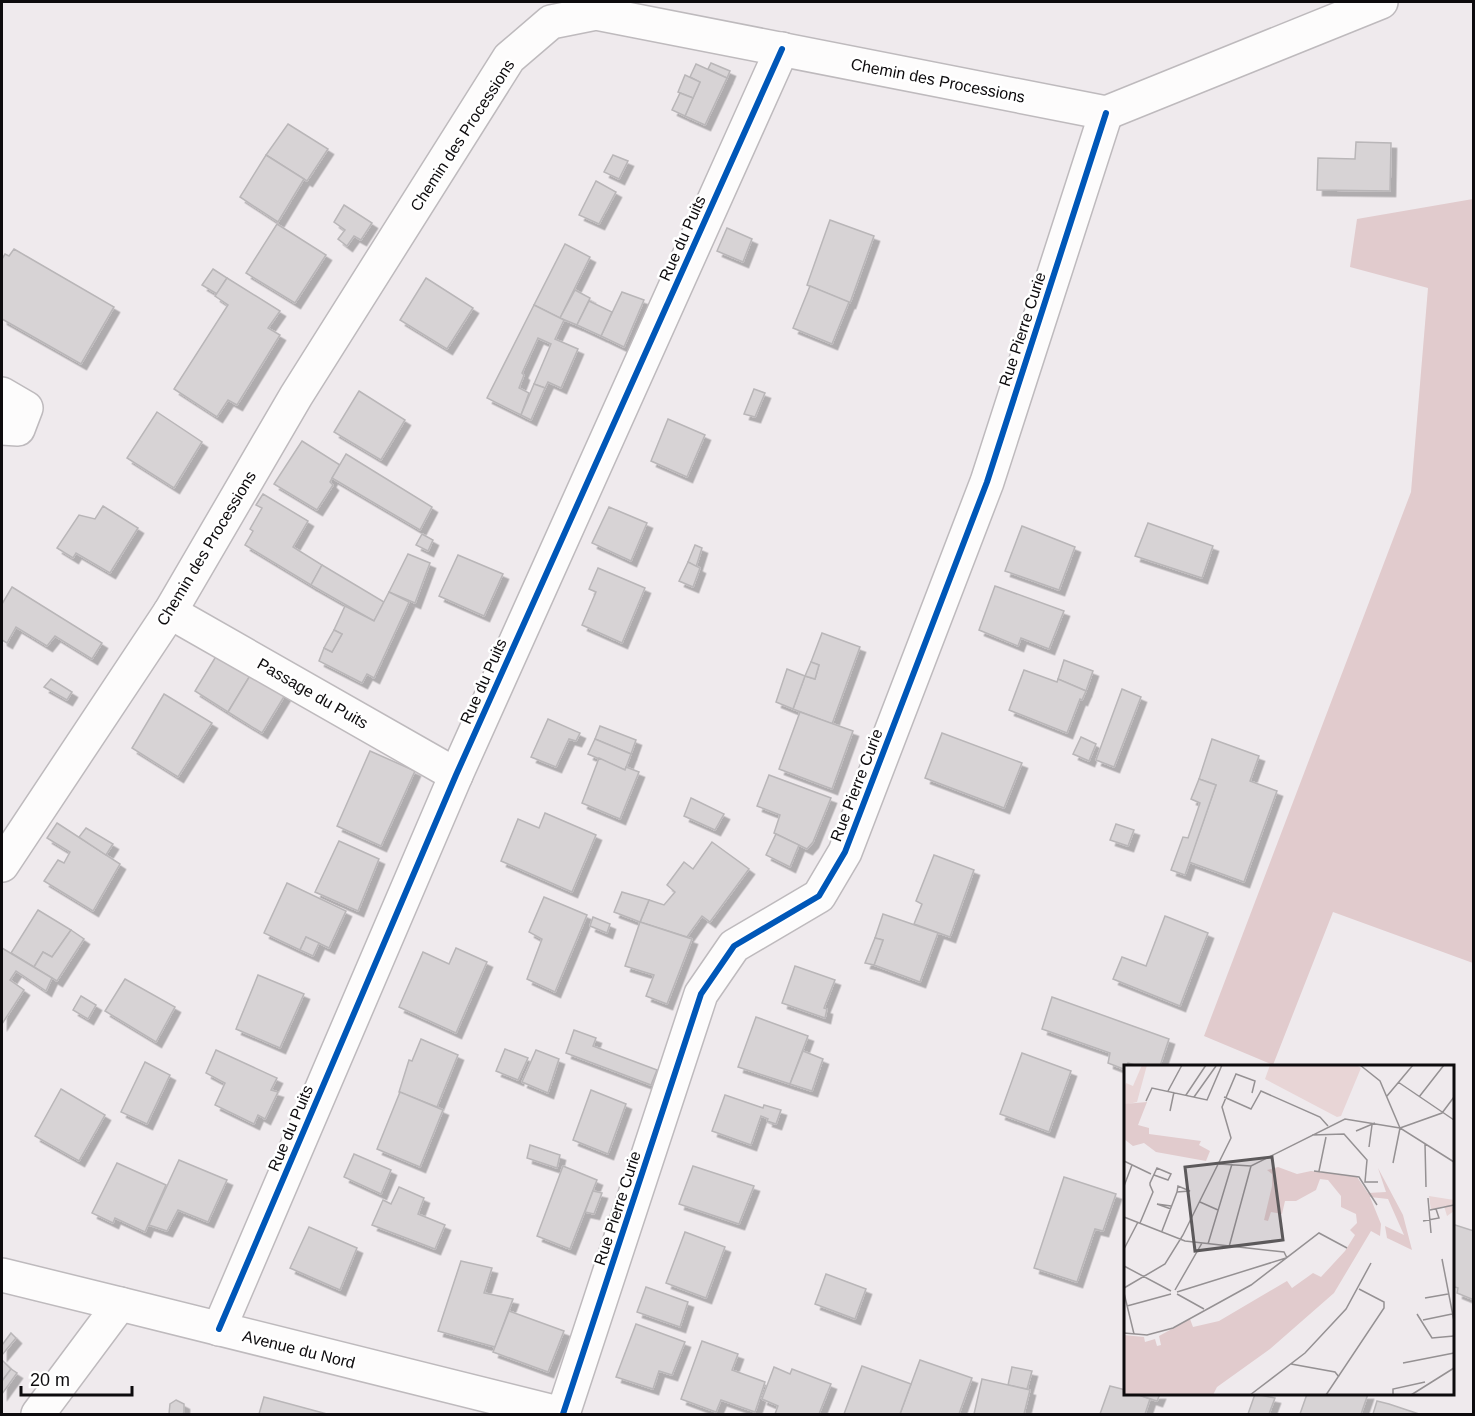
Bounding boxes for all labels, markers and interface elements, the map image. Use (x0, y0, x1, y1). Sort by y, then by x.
street label: Chemin des Processions (849, 55, 1026, 106)
street label: Chemin des Processions (407, 56, 518, 214)
street label: Rue du Puits (656, 193, 709, 284)
street label: Rue Pierre Curie (996, 270, 1049, 388)
street label: Chemin des Processions (154, 468, 259, 628)
street label: Rue du Puits (457, 636, 510, 727)
street label: Passage du Puits (255, 655, 371, 732)
street label: Rue Pierre Curie (827, 726, 886, 844)
inset map (1124, 1065, 1454, 1395)
street label: Rue du Puits (265, 1083, 316, 1174)
street label: Rue Pierre Curie (591, 1149, 644, 1267)
street label: Avenue du Nord (241, 1327, 357, 1372)
scale bar (21, 1359, 132, 1397)
text: 20 m (30, 1370, 70, 1390)

